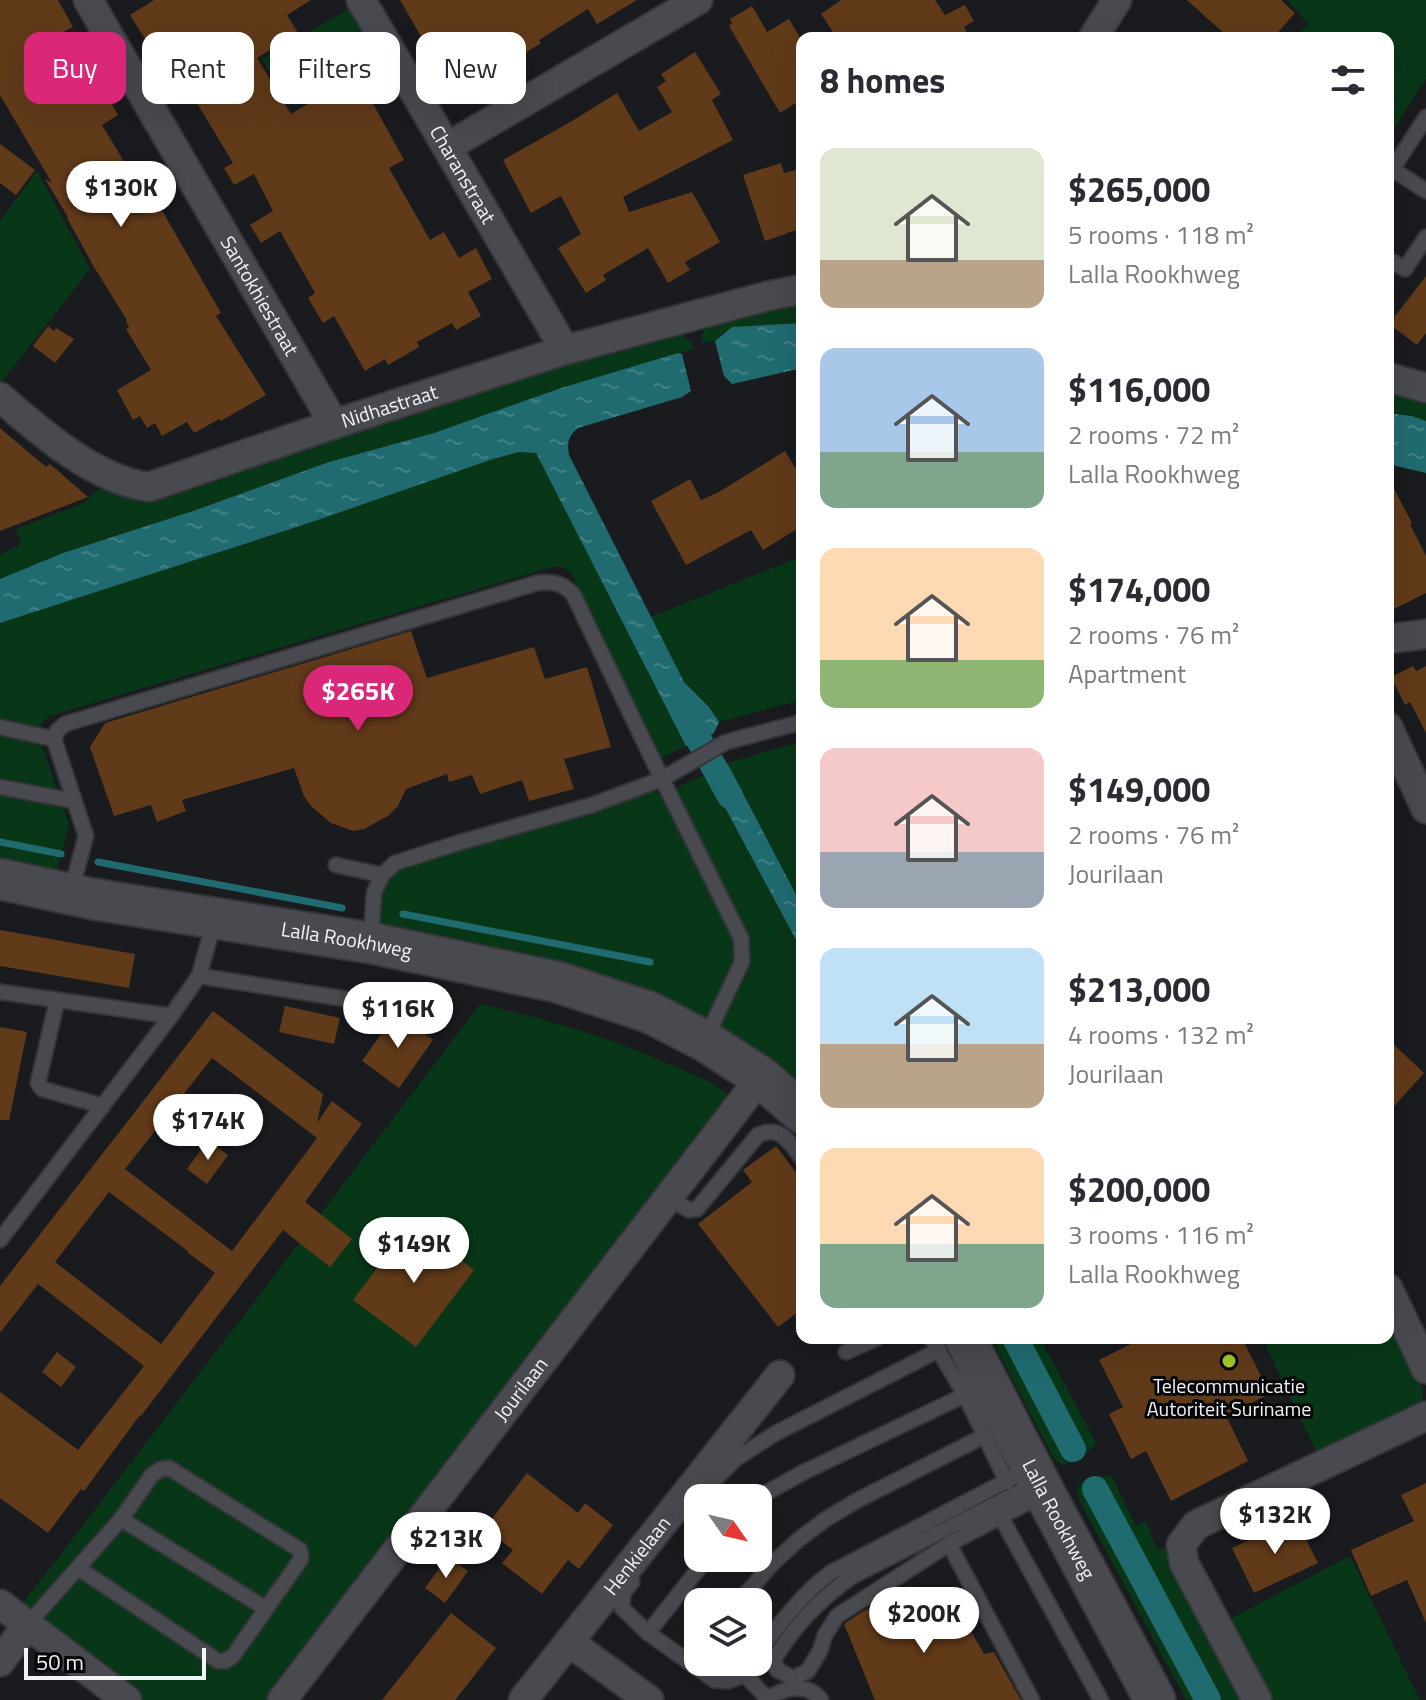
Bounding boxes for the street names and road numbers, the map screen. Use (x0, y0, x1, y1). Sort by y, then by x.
street label: Charanstraat (422, 119, 504, 229)
street label: Santokhiestraat (213, 230, 307, 361)
street label: Nidhastraat (337, 376, 441, 436)
street label: Lalla Rookhweg (279, 913, 415, 966)
street label: Jourilaan (486, 1350, 555, 1428)
street label: Lalla Rookhweg (1015, 1453, 1104, 1585)
street label: Henkielaan (595, 1509, 678, 1602)

